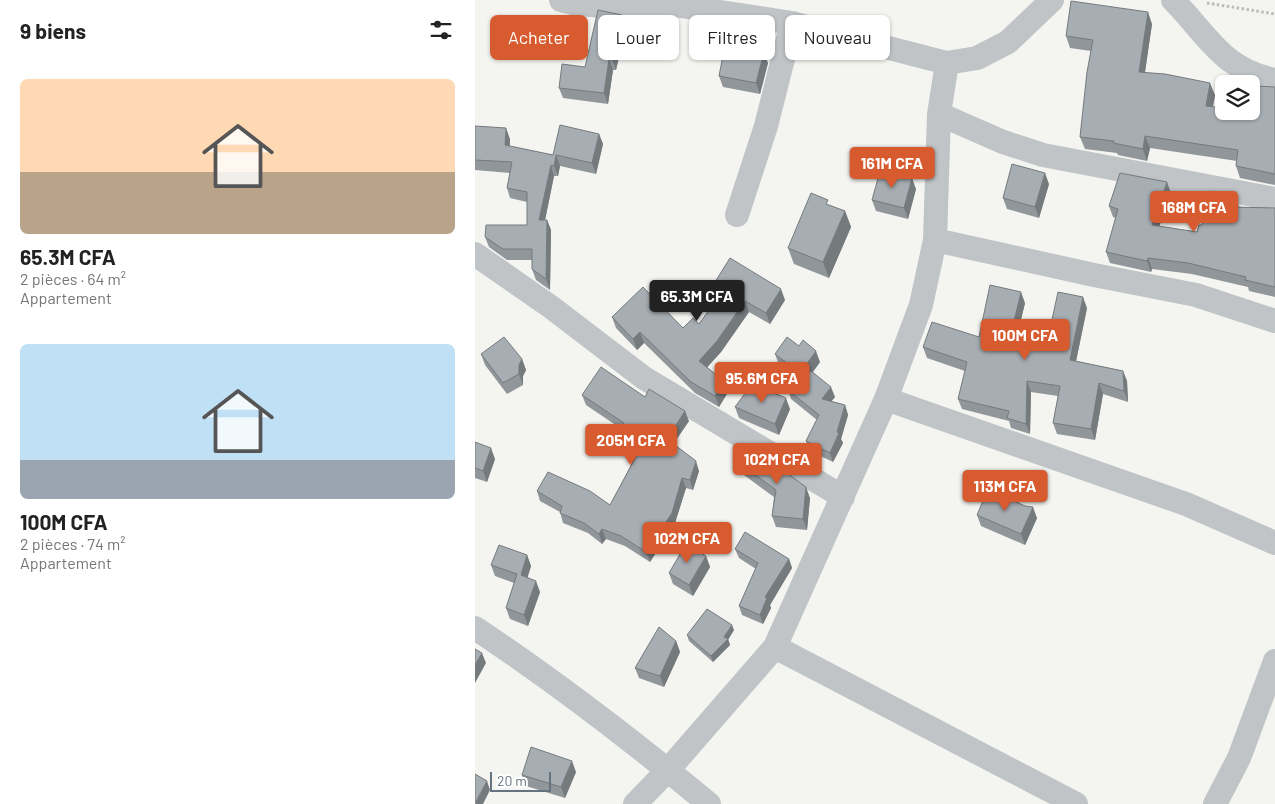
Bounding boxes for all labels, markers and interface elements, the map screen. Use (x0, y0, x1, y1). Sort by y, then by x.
chip: Acheter (490, 15, 588, 60)
chip: Louer (598, 15, 679, 60)
chip: Filtres (689, 15, 775, 60)
chip: Nouveau (785, 15, 890, 60)
icon: filters (427, 16, 455, 44)
text: 9 biens (20, 18, 86, 43)
map controls (1215, 75, 1260, 120)
button: layers (1215, 75, 1260, 120)
icon: home (193, 111, 283, 201)
pin: 161M CFA (840, 146, 944, 189)
text: 161M CFA (861, 153, 923, 172)
pin: 168M CFA (1142, 190, 1246, 233)
text: 168M CFA (1161, 197, 1227, 216)
text: 65.3M CFA (20, 244, 116, 269)
text: 2 pièces · 64 m² (20, 269, 126, 288)
pin: 65.3M CFA (640, 280, 754, 322)
text: 65.3M CFA (661, 286, 734, 305)
text: Appartement (20, 288, 112, 307)
pin: 100M CFA (973, 318, 1077, 361)
text: 100M CFA (992, 325, 1058, 344)
pin: 95.6M CFA (705, 362, 819, 404)
text: 95.6M CFA (726, 368, 798, 387)
icon: home (193, 376, 283, 466)
pin: 205M CFA (579, 424, 683, 466)
text: 205M CFA (596, 430, 666, 449)
pin: 102M CFA (725, 442, 829, 485)
text: 102M CFA (744, 449, 810, 468)
pin: 113M CFA (953, 470, 1057, 512)
text: 113M CFA (974, 476, 1036, 495)
text: 100M CFA (20, 509, 108, 534)
pin: 102M CFA (635, 522, 739, 564)
text: 102M CFA (654, 528, 720, 547)
text: 2 pièces · 74 m² (20, 534, 125, 553)
text: Appartement (20, 553, 112, 572)
scale bar (490, 769, 551, 792)
text: 20 m (497, 772, 527, 789)

